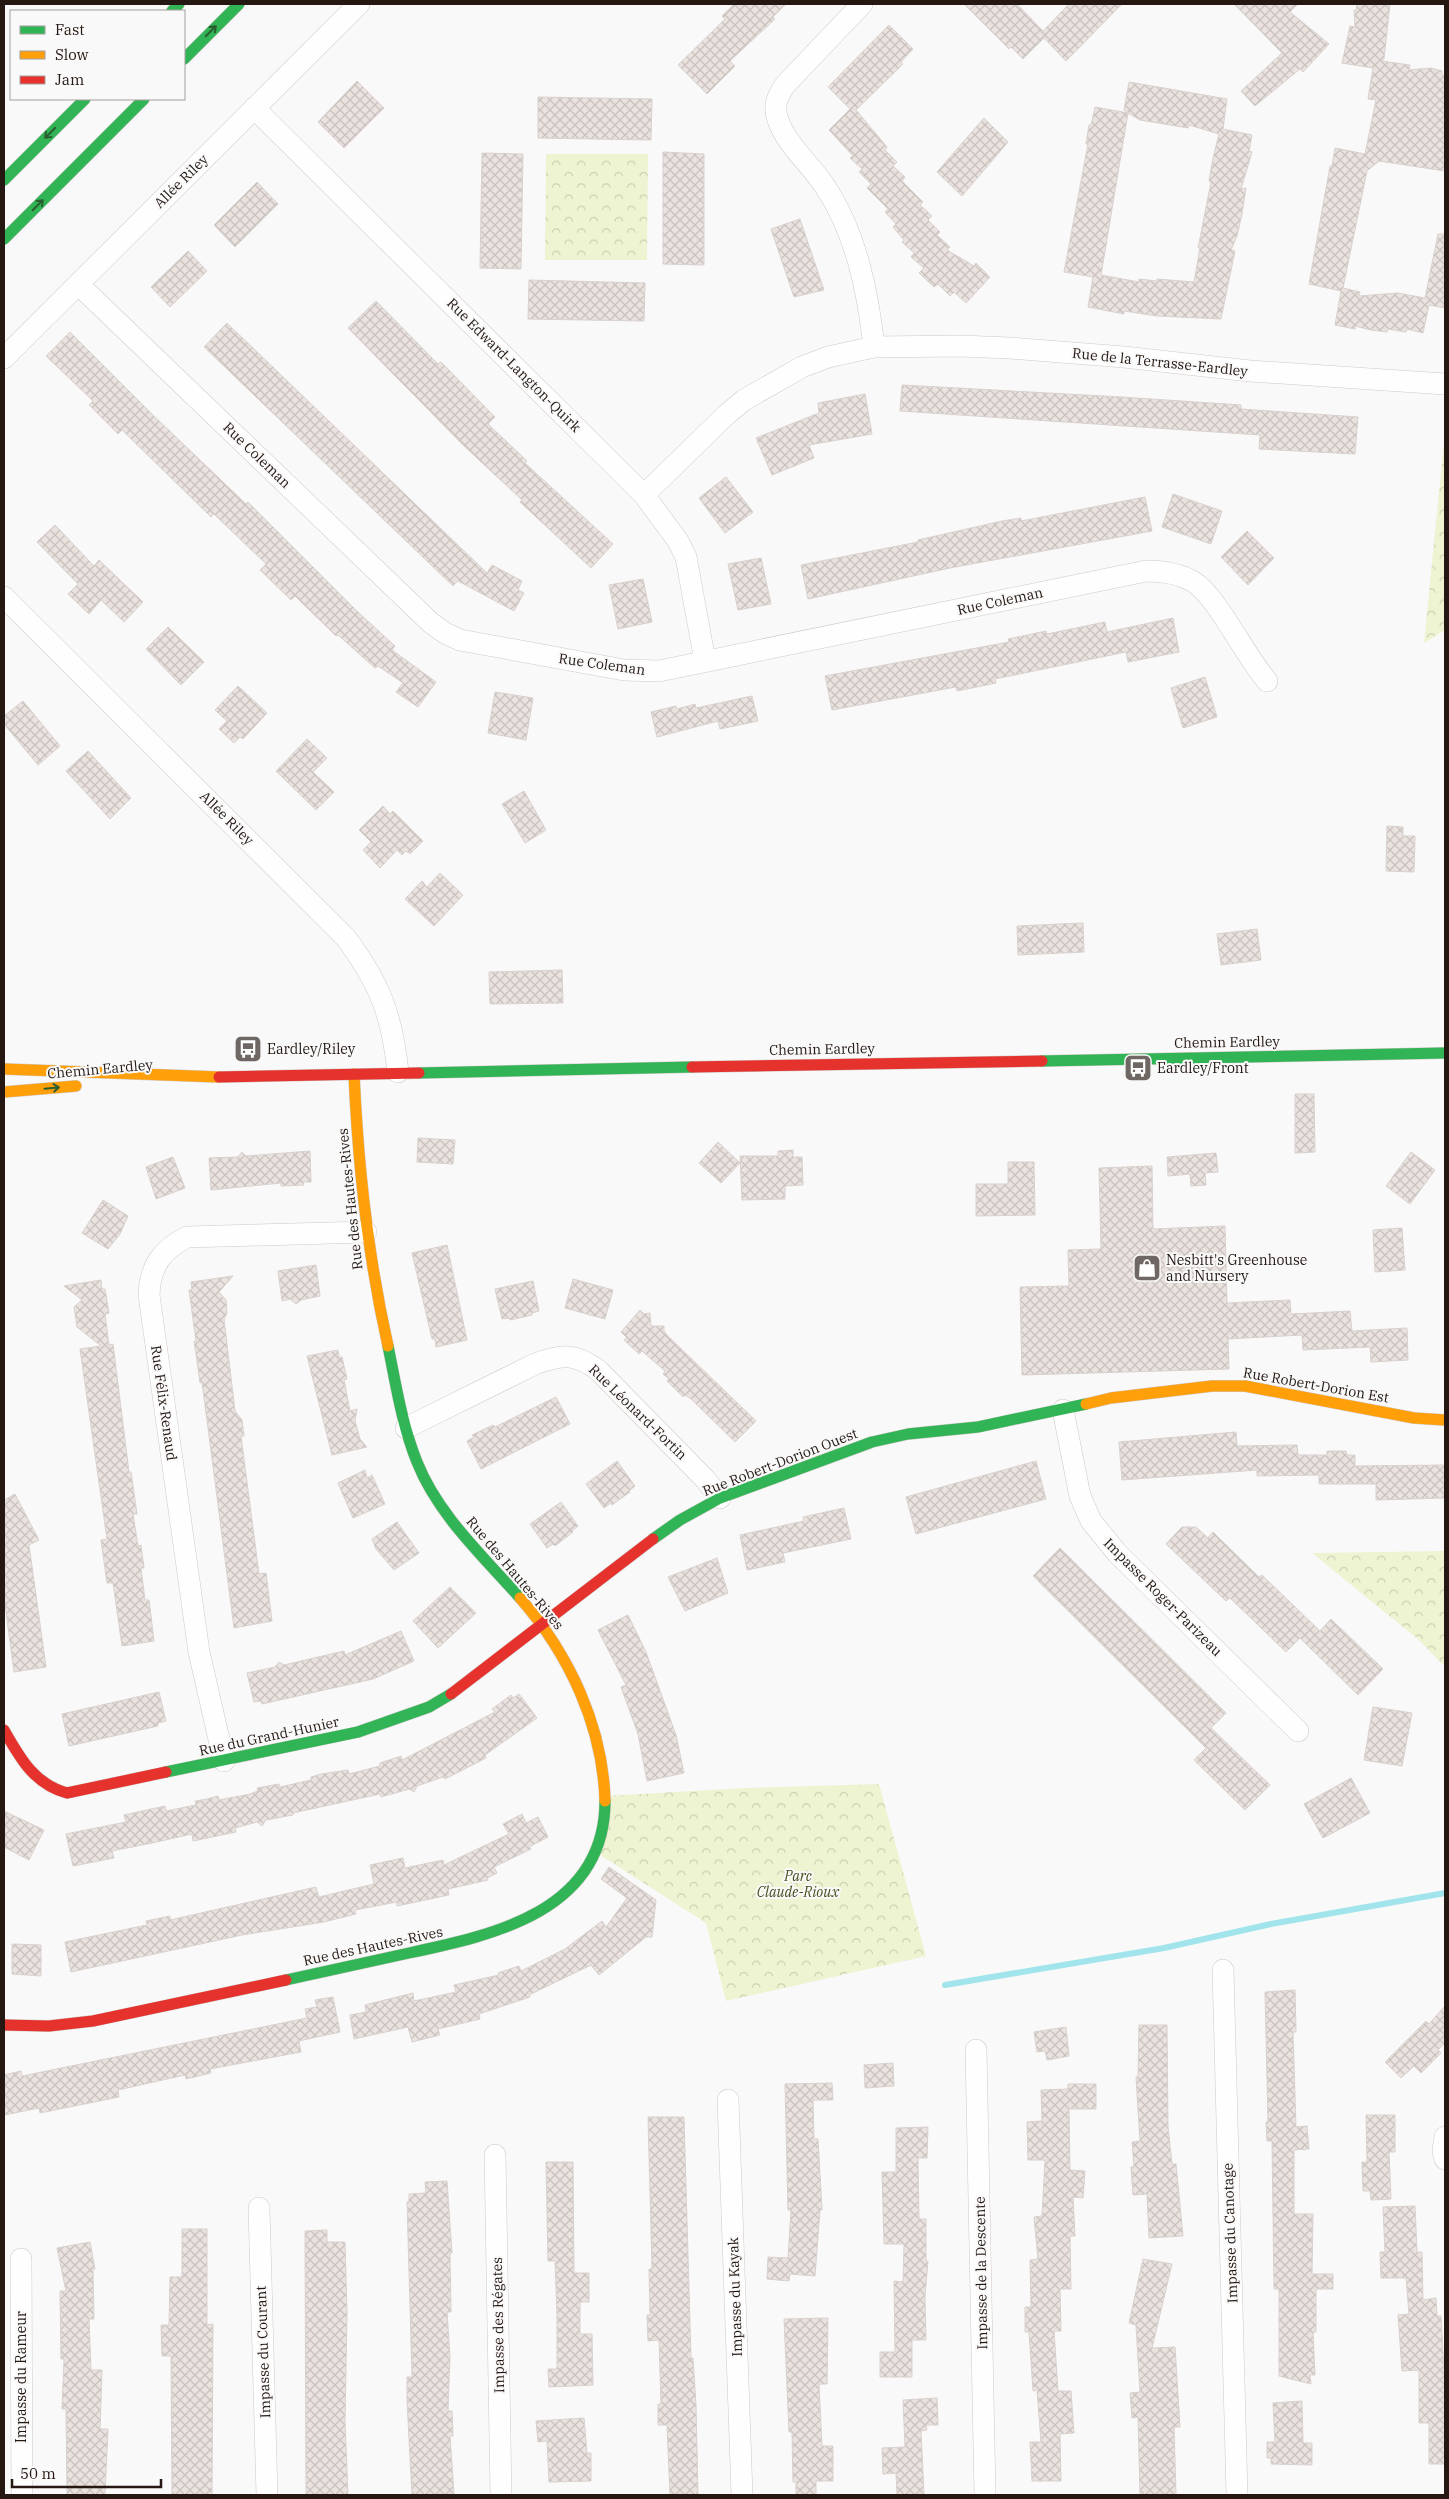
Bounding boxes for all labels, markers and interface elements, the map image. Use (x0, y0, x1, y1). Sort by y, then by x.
legend (10, 10, 185, 100)
text: Fast (55, 20, 85, 39)
one-way arrow (205, 25, 217, 38)
text: Slow (55, 45, 89, 64)
text: Jam (55, 70, 84, 89)
one-way arrow (44, 127, 56, 139)
street label: Allée Riley (150, 150, 212, 212)
one-way arrow (32, 199, 44, 211)
street label: Rue Edward-Langton-Quirk (443, 294, 585, 436)
street label: Rue de la Terrasse-Eardley (1071, 344, 1249, 380)
street label: Rue Coleman (219, 418, 295, 492)
street label: Rue Coleman (955, 583, 1045, 619)
street label: Rue Coleman (558, 649, 646, 679)
street label: Allée Riley (196, 787, 258, 849)
street label: Chemin Eardley (1174, 1032, 1281, 1052)
bus stop icon: Eardley/Riley (233, 1034, 263, 1064)
street label: Chemin Eardley (769, 1039, 876, 1059)
place label: Eardley/Riley (267, 1040, 356, 1058)
bus stop icon: Eardley/Front (1123, 1053, 1153, 1083)
street label: Chemin Eardley (47, 1055, 154, 1083)
place label: Eardley/Front (1157, 1059, 1249, 1077)
one-way arrow (44, 1084, 60, 1093)
street label: Rue des Hautes-Rives (334, 1127, 366, 1271)
place label: Nesbitt's Greenhouse and Nursery (1166, 1251, 1307, 1285)
shop icon: Nesbitt's Greenhouse and Nursery (1132, 1253, 1162, 1283)
street label: Rue Félix-Renaud (147, 1344, 181, 1462)
street label: Rue Léonard-Fortin (585, 1360, 691, 1464)
street label: Rue Robert-Dorion Est (1242, 1363, 1390, 1407)
street label: Rue Robert-Dorion Ouest (700, 1424, 860, 1500)
street label: Rue des Hautes-Rives (462, 1513, 568, 1633)
street label: Impasse Roger-Parizeau (1100, 1534, 1226, 1660)
street label: Rue du Grand-Hunier (197, 1712, 342, 1760)
park label: Parc Claude-Rioux (757, 1867, 840, 1901)
street label: Rue des Hautes-Rives (302, 1922, 445, 1970)
street label: Impasse du Canotage (1219, 2163, 1241, 2303)
street label: Impasse de la Descente (971, 2196, 991, 2350)
street label: Impasse du Kayak (724, 2236, 746, 2357)
street label: Impasse des Régates (488, 2257, 508, 2393)
street label: Impasse du Courant (252, 2285, 274, 2419)
street label: Impasse du Rameur (12, 2310, 30, 2443)
scale bar (12, 2456, 161, 2488)
text: 50 m (20, 2464, 56, 2483)

